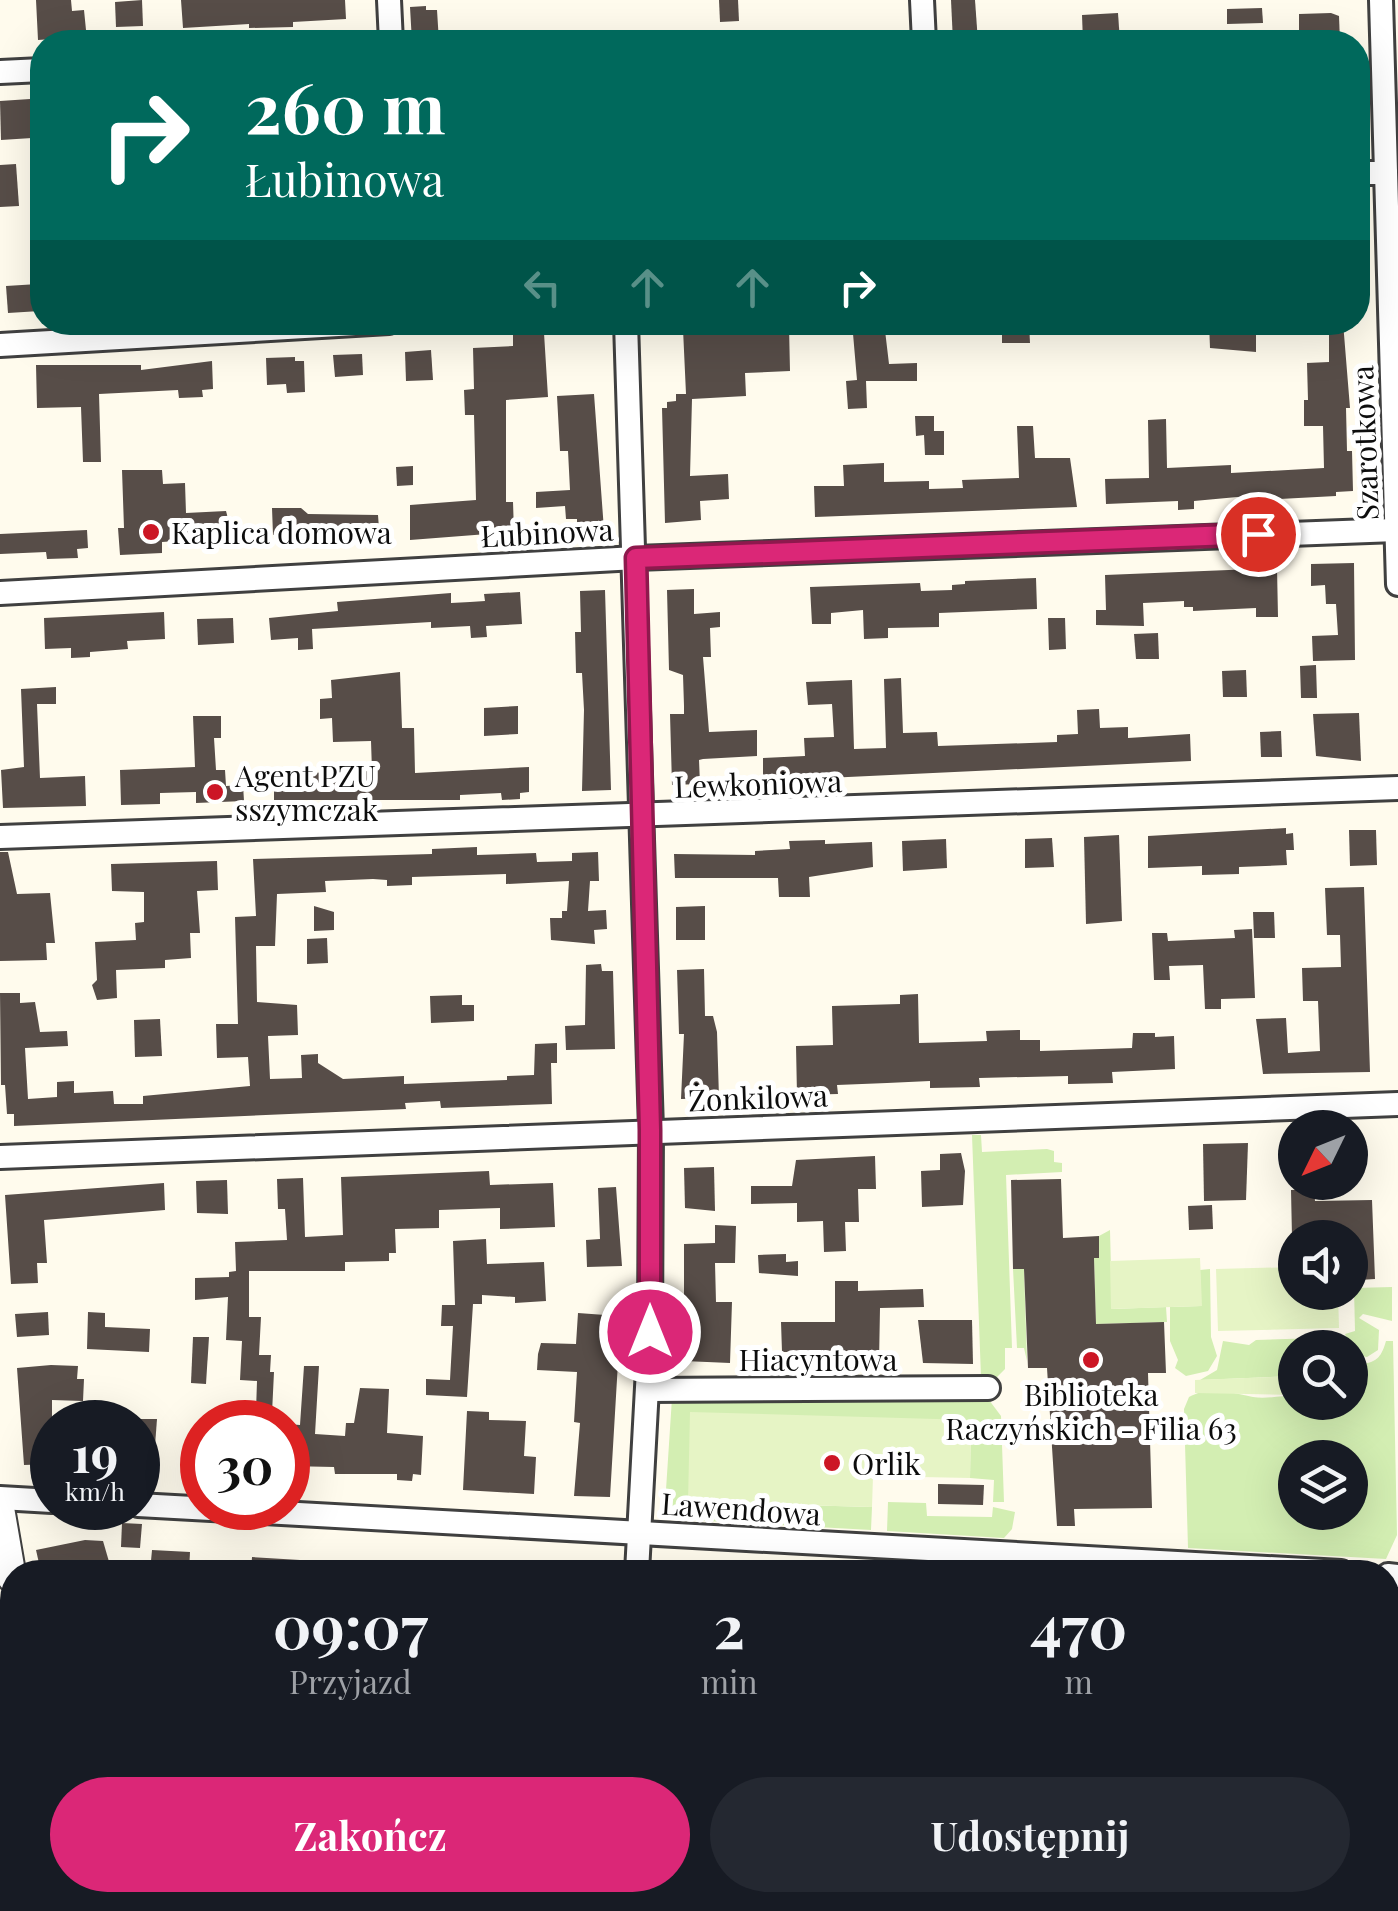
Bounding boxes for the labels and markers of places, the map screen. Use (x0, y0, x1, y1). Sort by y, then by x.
pin (1216, 492, 1301, 577)
place label: Kaplica domowa (171, 512, 392, 552)
marker: Kaplica domowa (140, 521, 162, 543)
place label: Agent PZU sszymczak (234, 755, 379, 829)
marker: Agent PZU sszymczak (204, 781, 226, 803)
marker: Biblioteka Raczyńskich - Filia 63 (1080, 1349, 1102, 1371)
place label: Biblioteka Raczyńskich - Filia 63 (945, 1374, 1237, 1448)
place label: Orlik (852, 1443, 921, 1483)
marker: Orlik (821, 1452, 843, 1474)

